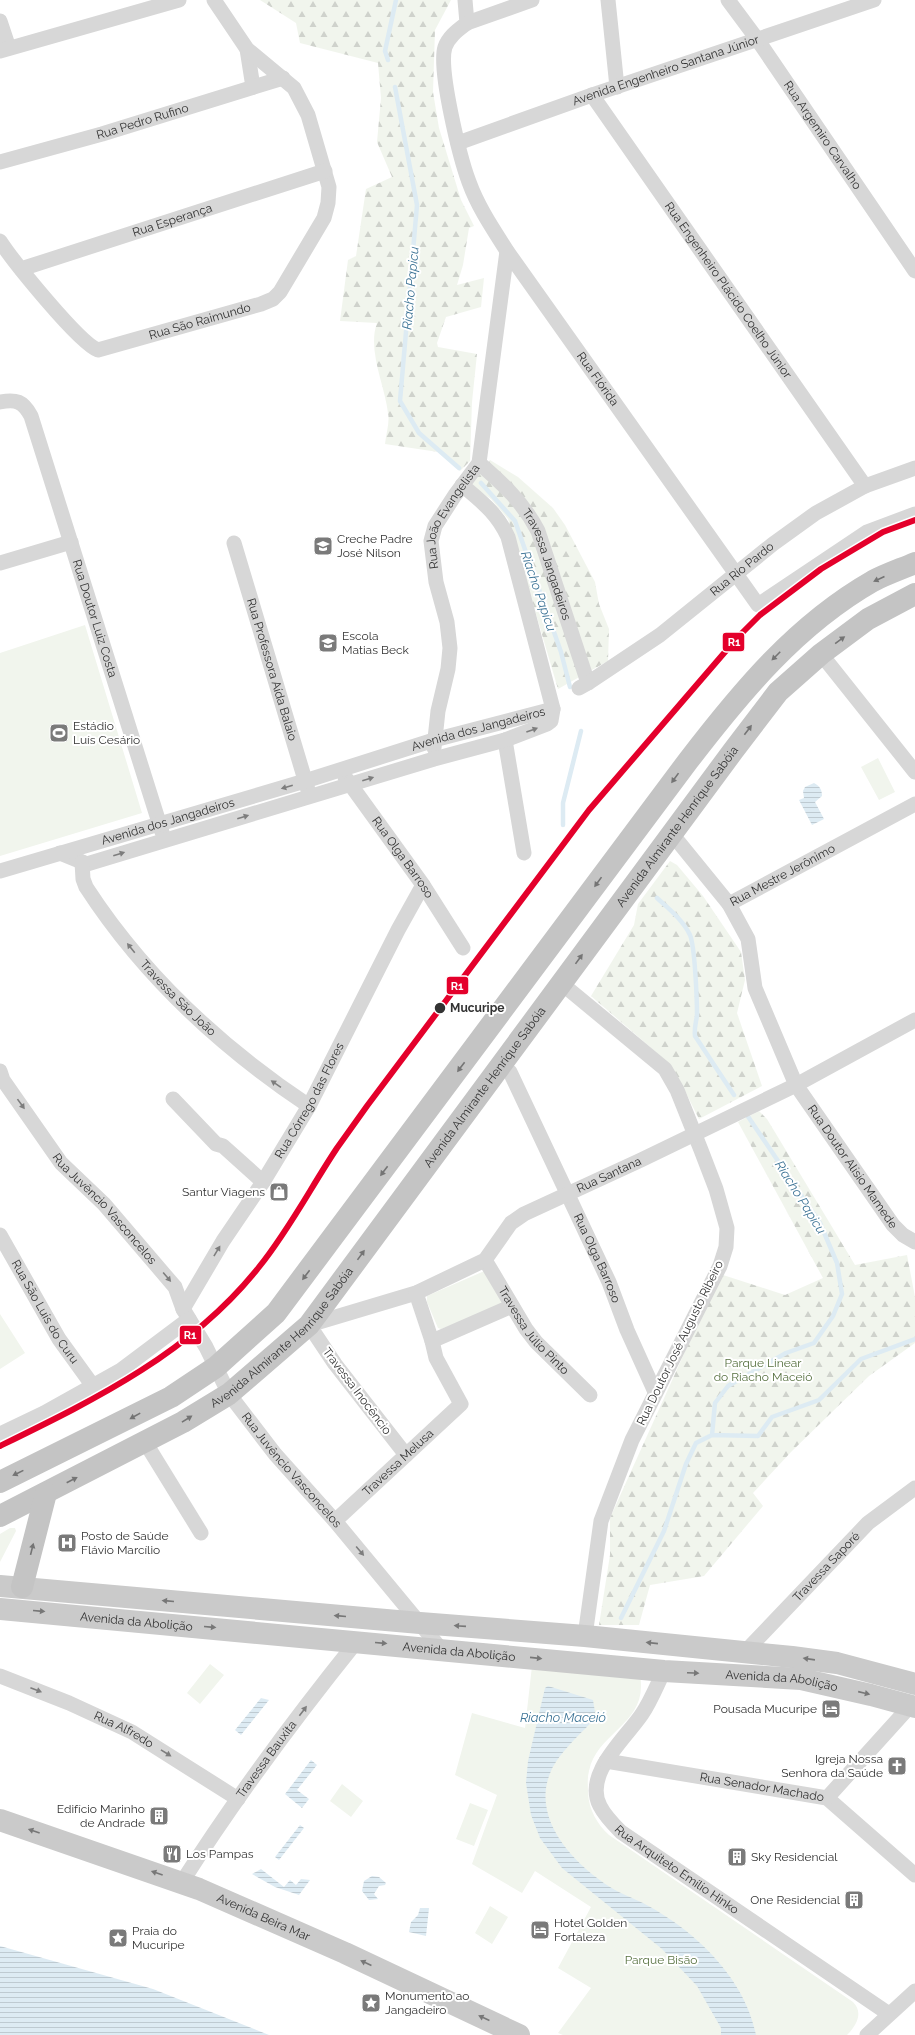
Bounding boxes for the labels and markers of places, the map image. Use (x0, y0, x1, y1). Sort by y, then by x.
place label: Creche Padre José Nilson (337, 532, 412, 560)
school or university icon: Creche Padre José Nilson (312, 535, 334, 557)
place label: Escola Matias Beck (342, 629, 410, 657)
school or university icon: Escola Matias Beck (317, 632, 339, 654)
place label: Estádio Luís Cesário (73, 719, 140, 747)
sports icon: Estádio Luís Cesário (48, 722, 70, 744)
marker: Mucuripe (433, 1001, 447, 1015)
place label: Mucuripe (450, 1001, 504, 1015)
shop icon: Santur Viagens (268, 1181, 290, 1203)
place label: Santur Viagens (182, 1185, 265, 1199)
place label: Posto de Saúde Flávio Marcílio (81, 1529, 168, 1557)
hospital icon: Posto de Saúde Flávio Marcílio (56, 1532, 78, 1554)
hotel icon: Pousada Mucuripe (820, 1698, 842, 1720)
place label: Pousada Mucuripe (713, 1702, 817, 1716)
place label: Igreja Nossa Senhora da Saúde (781, 1752, 883, 1780)
church icon: Igreja Nossa Senhora da Saúde (886, 1755, 908, 1777)
place label: Edifício Marinho de Andrade (57, 1802, 145, 1830)
building icon: Edifício Marinho de Andrade (148, 1805, 170, 1827)
restaurant icon: Los Pampas (161, 1843, 183, 1865)
building icon: Sky Residencial (726, 1846, 748, 1868)
place label: Los Pampas (186, 1847, 254, 1861)
place label: Sky Residencial (751, 1850, 838, 1864)
building icon: One Residencial (843, 1889, 865, 1911)
place label: One Residencial (750, 1893, 841, 1907)
place label: Hotel Golden Fortaleza (554, 1916, 627, 1944)
hotel icon: Hotel Golden Fortaleza (529, 1919, 551, 1941)
place label: Praia do Mucuripe (132, 1924, 185, 1952)
place icon: Praia do Mucuripe (107, 1927, 129, 1949)
place label: Monumento ao Jangadeiro (385, 1989, 470, 2017)
place icon: Monumento ao Jangadeiro (360, 1992, 382, 2014)

